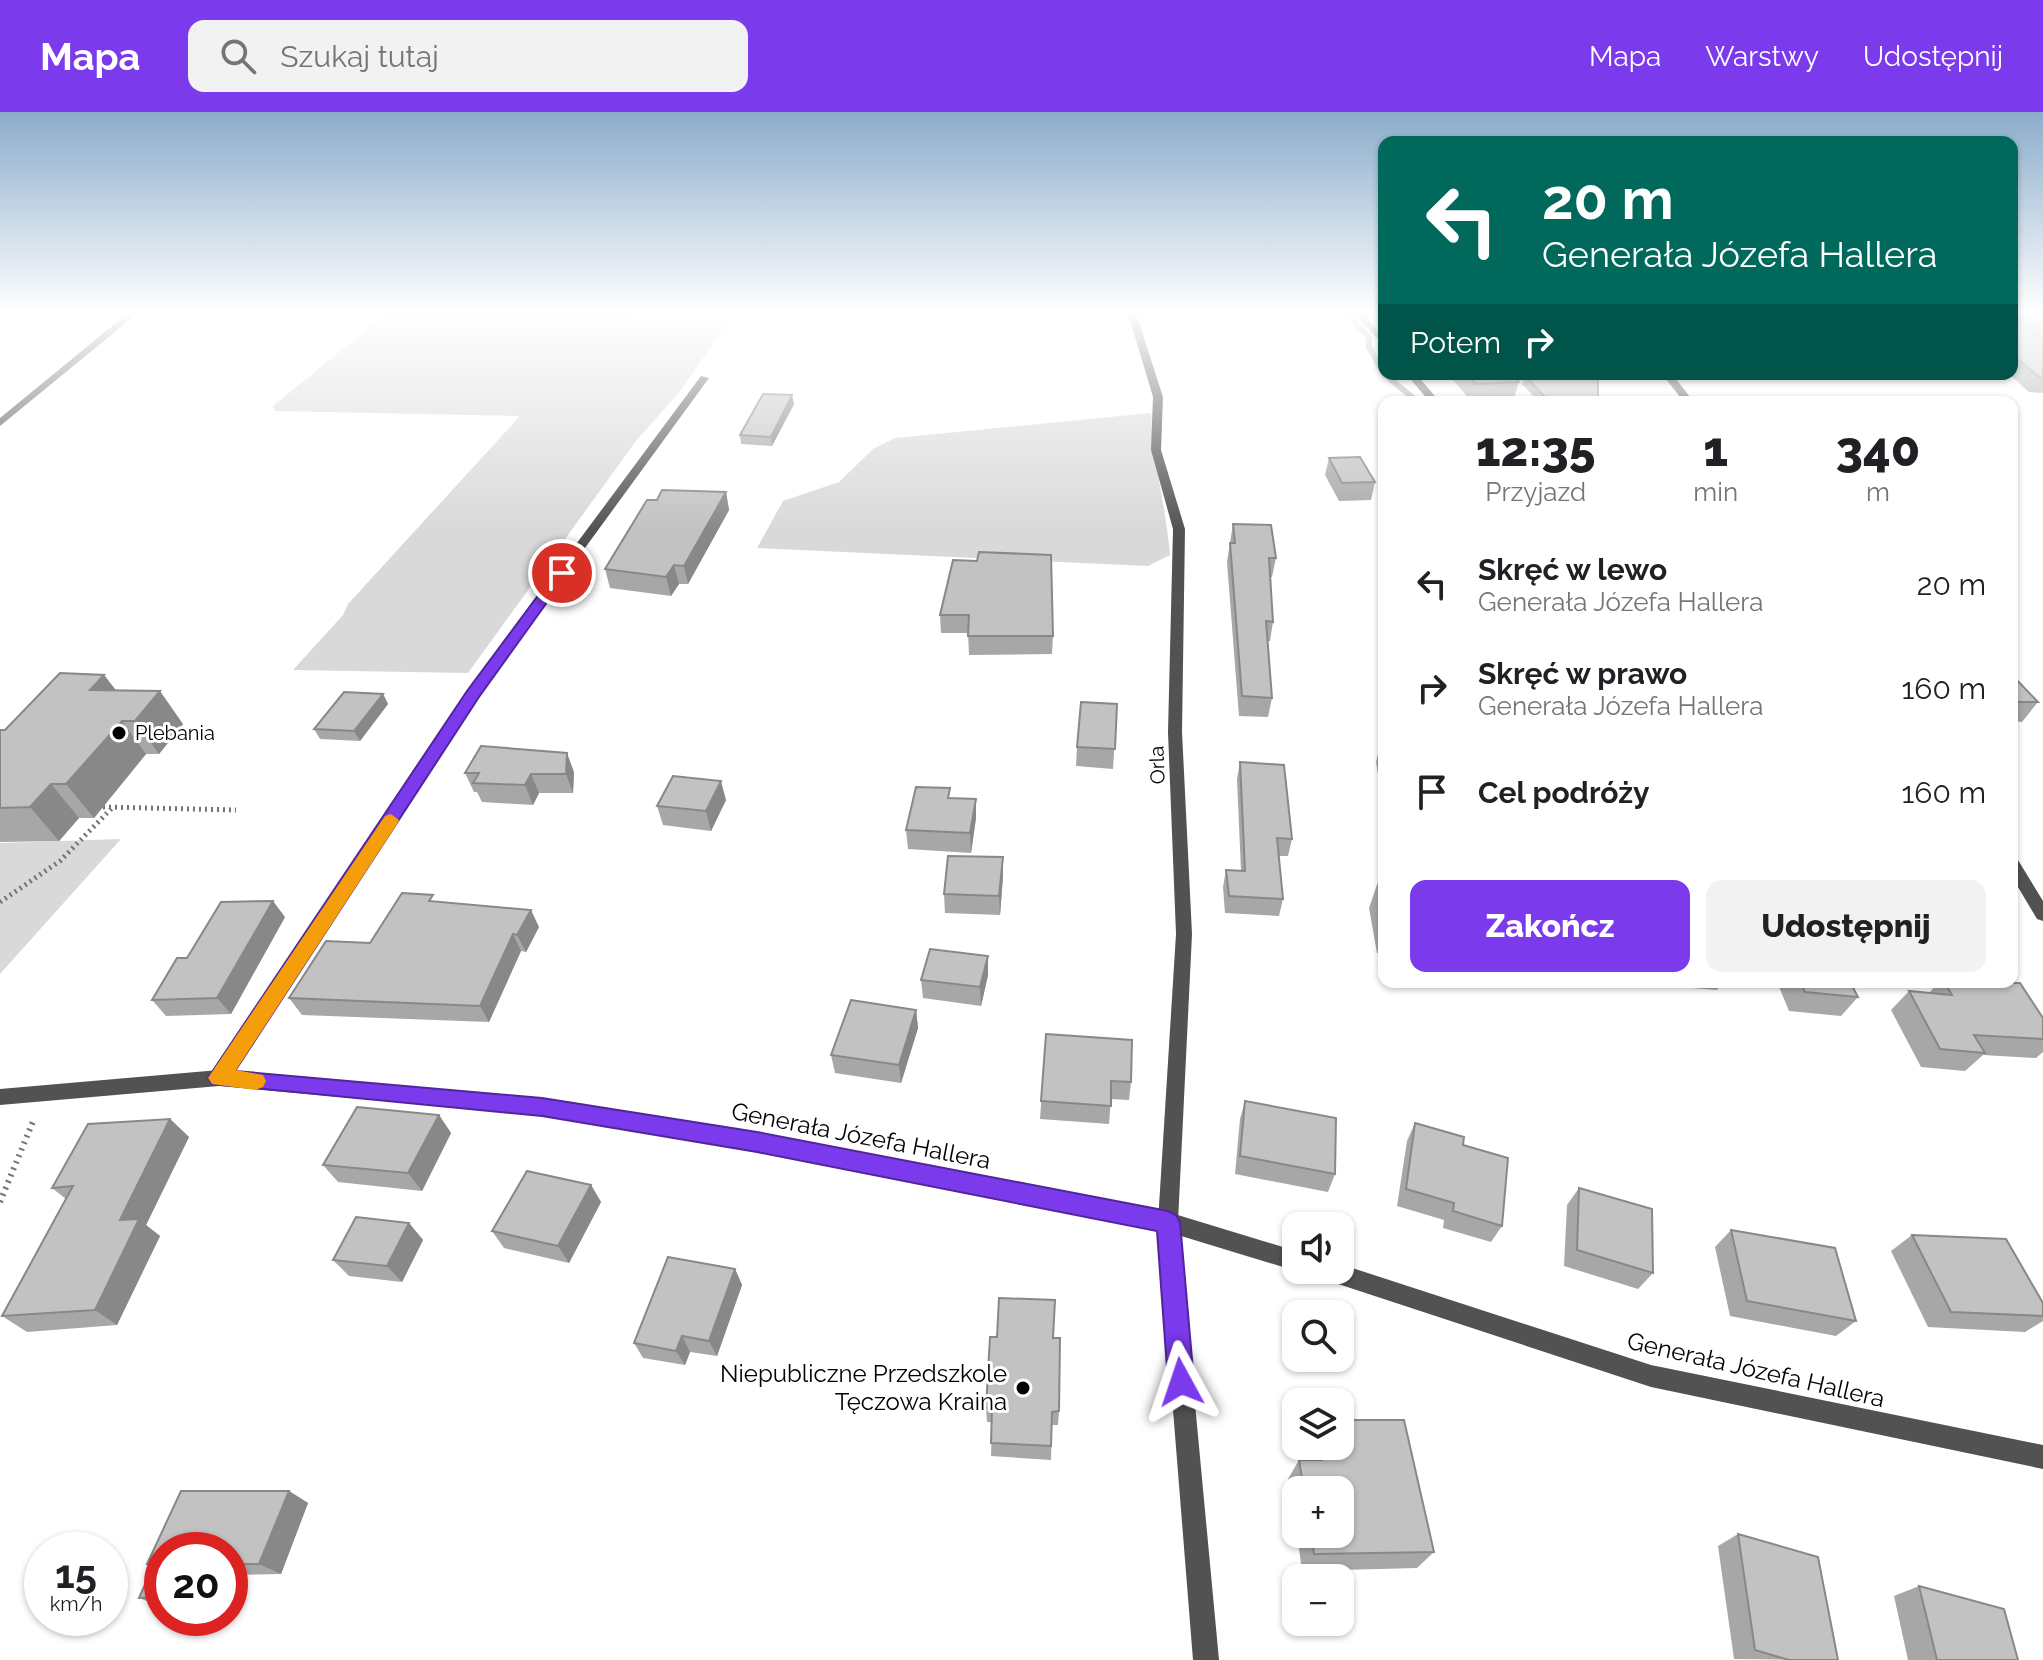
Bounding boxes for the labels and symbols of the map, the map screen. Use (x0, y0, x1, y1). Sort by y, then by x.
pin (528, 539, 596, 607)
place label: Plebania (135, 721, 215, 745)
marker: Plebania (110, 724, 128, 742)
street label: Orla (1144, 745, 1170, 785)
street label: Generała Józefa Hallera (729, 1096, 993, 1175)
street label: Generała Józefa Hallera (1624, 1326, 1888, 1413)
position arrow (1139, 1340, 1223, 1424)
place label: Niepubliczne Przedszkole Tęczowa Kraina (720, 1359, 1007, 1416)
marker: Niepubliczne Przedszkole Tęczowa Kraina (1014, 1379, 1032, 1397)
speed limit sign: 20 (144, 1532, 248, 1636)

